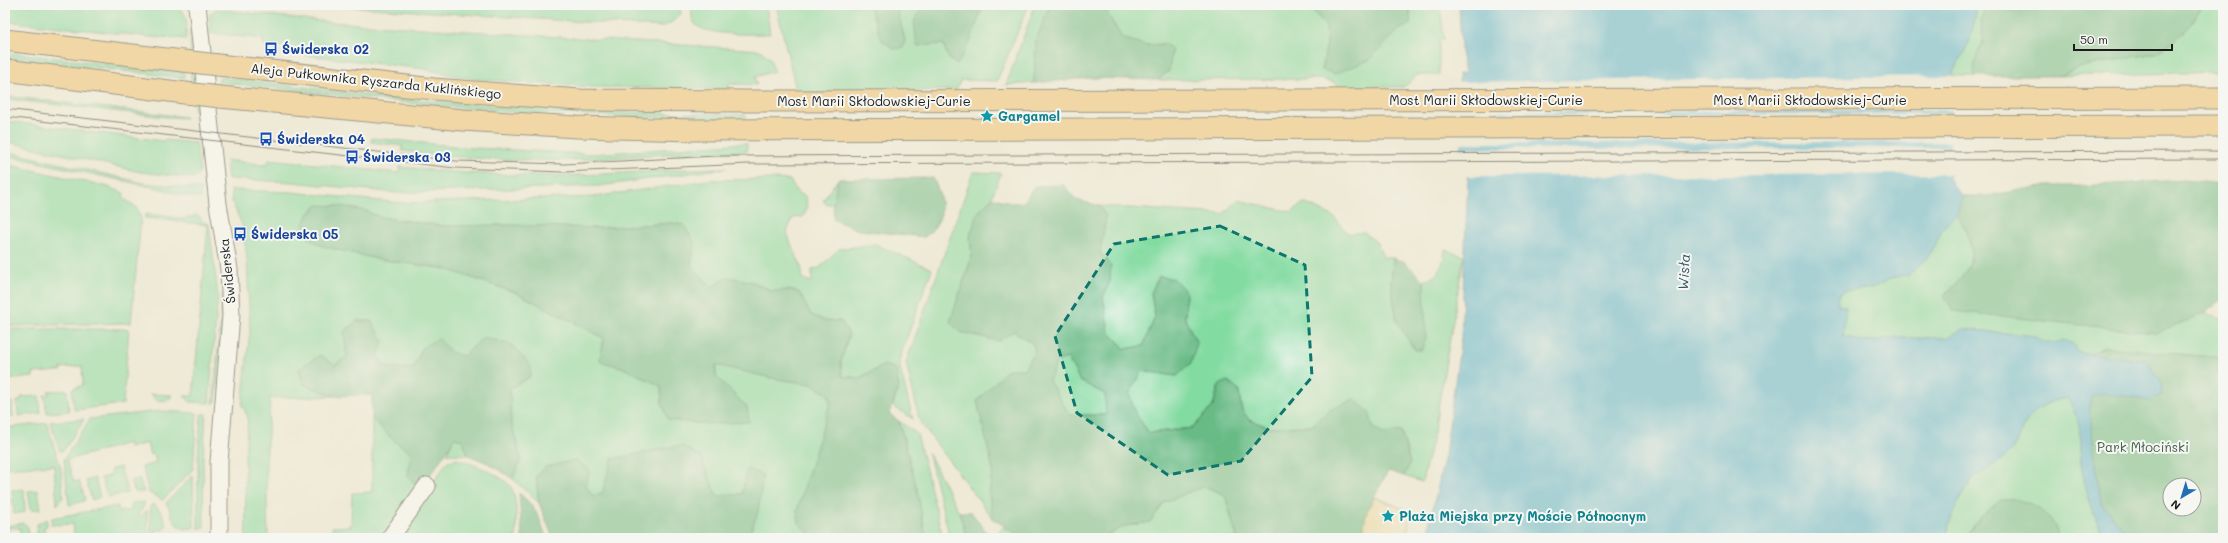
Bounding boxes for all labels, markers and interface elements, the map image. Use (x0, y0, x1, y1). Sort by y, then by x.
scale bar (2074, 26, 2172, 52)
text: 50 m (2080, 31, 2108, 47)
place label: Świderska 02 (282, 40, 369, 57)
bus stop icon: Świderska 02 (263, 41, 279, 57)
street label: Aleja Pułkownika Ryszarda Kuklińskiego (250, 59, 502, 102)
street label: Most Marii Skłodowskiej-Curie (1389, 91, 1583, 108)
street label: Most Marii Skłodowskiej-Curie (1713, 91, 1907, 108)
street label: Most Marii Skłodowskiej-Curie (777, 92, 971, 109)
place label: Gargamel (998, 107, 1060, 124)
place icon: Gargamel (979, 108, 995, 124)
place label: Świderska 04 (277, 130, 365, 147)
bus stop icon: Świderska 04 (258, 131, 274, 147)
place label: Świderska 03 (363, 148, 451, 165)
bus stop icon: Świderska 03 (344, 149, 360, 165)
place label: Świderska 05 (251, 225, 339, 242)
bus stop icon: Świderska 05 (232, 226, 248, 242)
street label: Świderska (215, 238, 238, 305)
water label: Wisła (1673, 253, 1694, 291)
park label: Park Młociński (2097, 438, 2189, 455)
north arrow (2162, 477, 2202, 517)
text: N (2168, 497, 2183, 514)
place label: Plaża Miejska przy Moście Północnym (1399, 507, 1646, 525)
place icon: Plaża Miejska przy Moście Północnym (1380, 508, 1396, 524)

